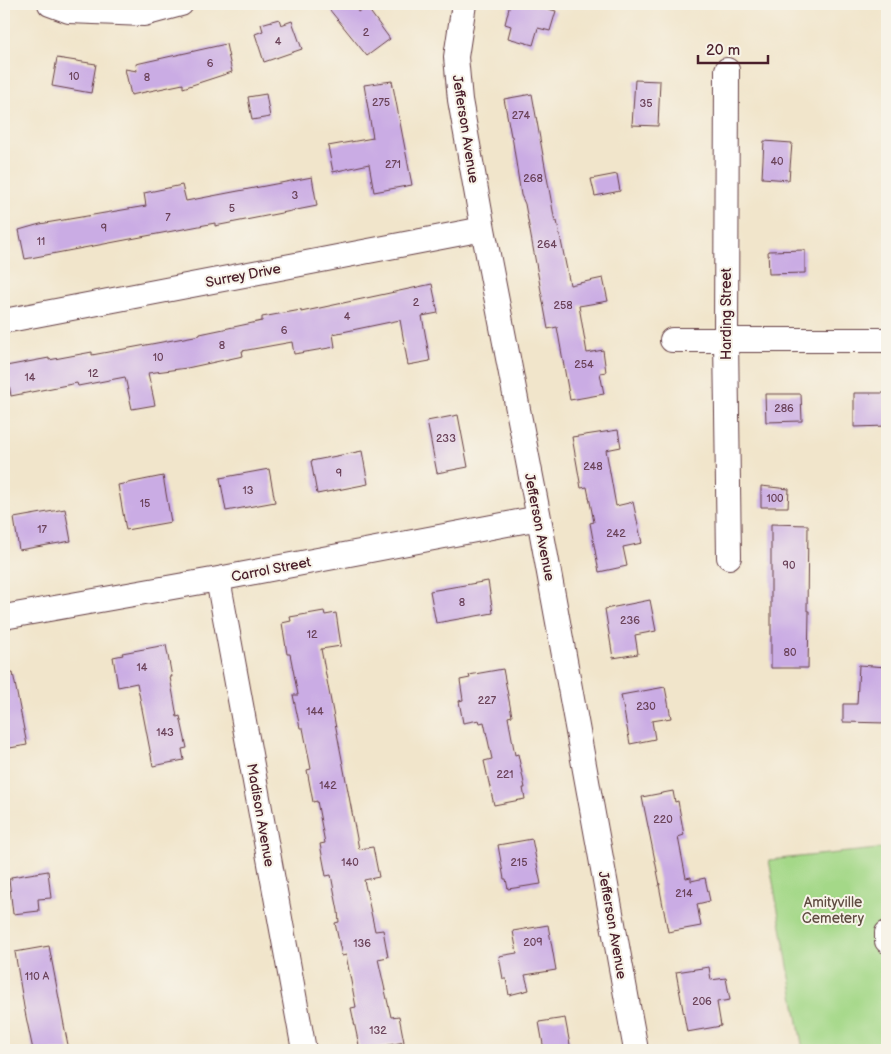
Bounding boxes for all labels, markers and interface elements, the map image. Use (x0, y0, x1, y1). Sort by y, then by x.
house number: 2 (363, 26, 370, 39)
scale bar (698, 32, 768, 64)
house number: 4 (275, 35, 282, 48)
text: 20 m (706, 41, 740, 60)
house number: 6 (207, 57, 214, 70)
house number: 10 (69, 70, 80, 83)
house number: 8 (144, 71, 150, 84)
street label: Jefferson Avenue (449, 74, 482, 184)
house number: 275 (372, 96, 390, 109)
house number: 35 (639, 97, 653, 110)
house number: 274 (512, 109, 531, 122)
house number: 40 (770, 155, 784, 168)
house number: 271 (385, 158, 401, 171)
house number: 268 (523, 172, 543, 185)
house number: 3 (292, 189, 299, 202)
house number: 5 (229, 202, 235, 215)
house number: 7 (165, 211, 171, 224)
house number: 9 (101, 222, 107, 235)
house number: 11 (37, 235, 45, 248)
house number: 264 (537, 238, 557, 251)
street label: Surrey Drive (204, 260, 282, 291)
street label: Harding Street (718, 267, 735, 360)
house number: 2 (413, 296, 420, 309)
house number: 258 (553, 299, 573, 312)
house number: 4 (344, 310, 351, 323)
house number: 6 (281, 324, 288, 337)
house number: 8 (219, 339, 225, 352)
house number: 10 (153, 351, 164, 364)
house number: 254 (574, 358, 594, 371)
house number: 12 (88, 367, 99, 380)
house number: 14 (25, 371, 36, 384)
house number: 286 (774, 402, 794, 415)
house number: 233 (436, 432, 456, 445)
house number: 248 (583, 460, 603, 473)
house number: 9 (336, 467, 342, 480)
street label: Jefferson Avenue (521, 472, 558, 582)
house number: 13 (242, 484, 254, 497)
house number: 100 (766, 492, 784, 505)
house number: 15 (140, 497, 150, 510)
house number: 17 (37, 523, 47, 536)
house number: 242 (606, 527, 626, 540)
street label: Carrol Street (230, 553, 313, 586)
house number: 90 (783, 559, 796, 572)
house number: 8 (459, 596, 465, 609)
house number: 236 (620, 614, 640, 627)
house number: 12 (307, 628, 318, 641)
house number: 80 (784, 646, 797, 659)
house number: 14 (137, 661, 148, 674)
house number: 227 (478, 694, 497, 707)
house number: 230 (636, 700, 656, 713)
house number: 144 (306, 705, 324, 718)
house number: 143 (156, 726, 174, 739)
street label: Madison Avenue (243, 762, 278, 868)
house number: 221 (496, 768, 514, 781)
house number: 142 (319, 779, 337, 792)
house number: 220 (653, 813, 673, 826)
house number: 140 (341, 856, 359, 869)
house number: 215 (511, 856, 527, 869)
street label: Jefferson Avenue (595, 870, 630, 980)
house number: 214 (675, 887, 693, 900)
park label: Amityville Cemetery (802, 894, 865, 927)
house number: 209 (523, 936, 543, 949)
house number: 136 (353, 937, 371, 950)
house number: 110 A (25, 970, 50, 983)
house number: 206 (692, 995, 712, 1008)
house number: 132 (369, 1024, 387, 1037)

